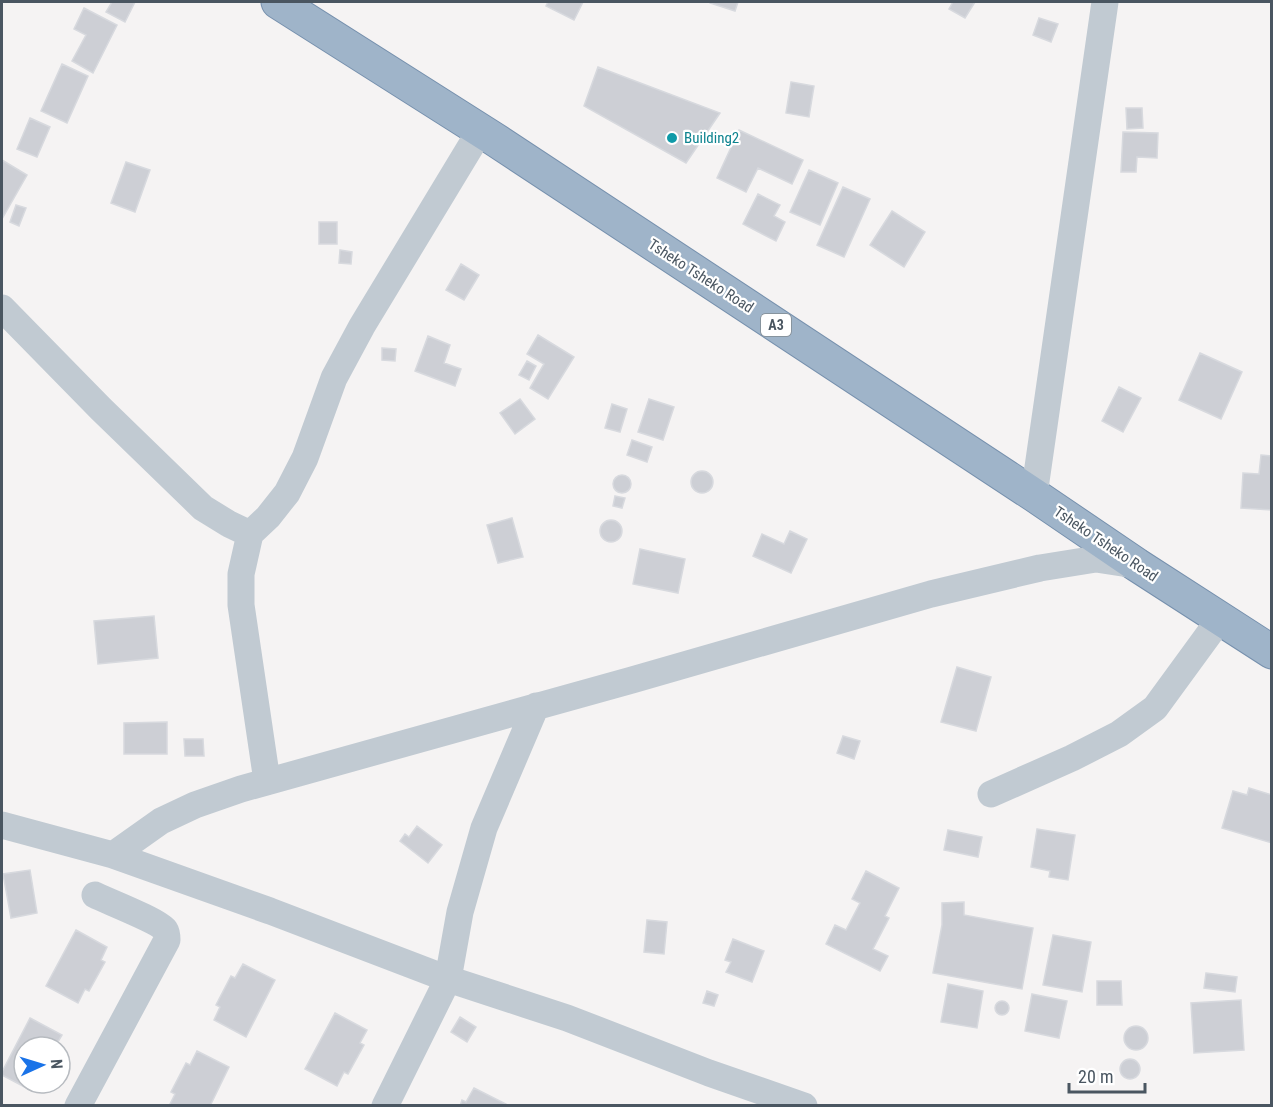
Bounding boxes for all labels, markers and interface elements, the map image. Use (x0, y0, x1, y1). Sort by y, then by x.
place label: Building2 (684, 129, 739, 147)
marker: Building2 (665, 131, 679, 145)
street label: Tsheko Tsheko Road (645, 235, 757, 317)
road number: A3 (761, 314, 791, 336)
street label: Tsheko Tsheko Road (1051, 503, 1161, 585)
north arrow (12, 1035, 72, 1095)
scale bar (1069, 1056, 1146, 1094)
text: N (47, 1058, 66, 1070)
text: 20 m (1078, 1066, 1113, 1087)

